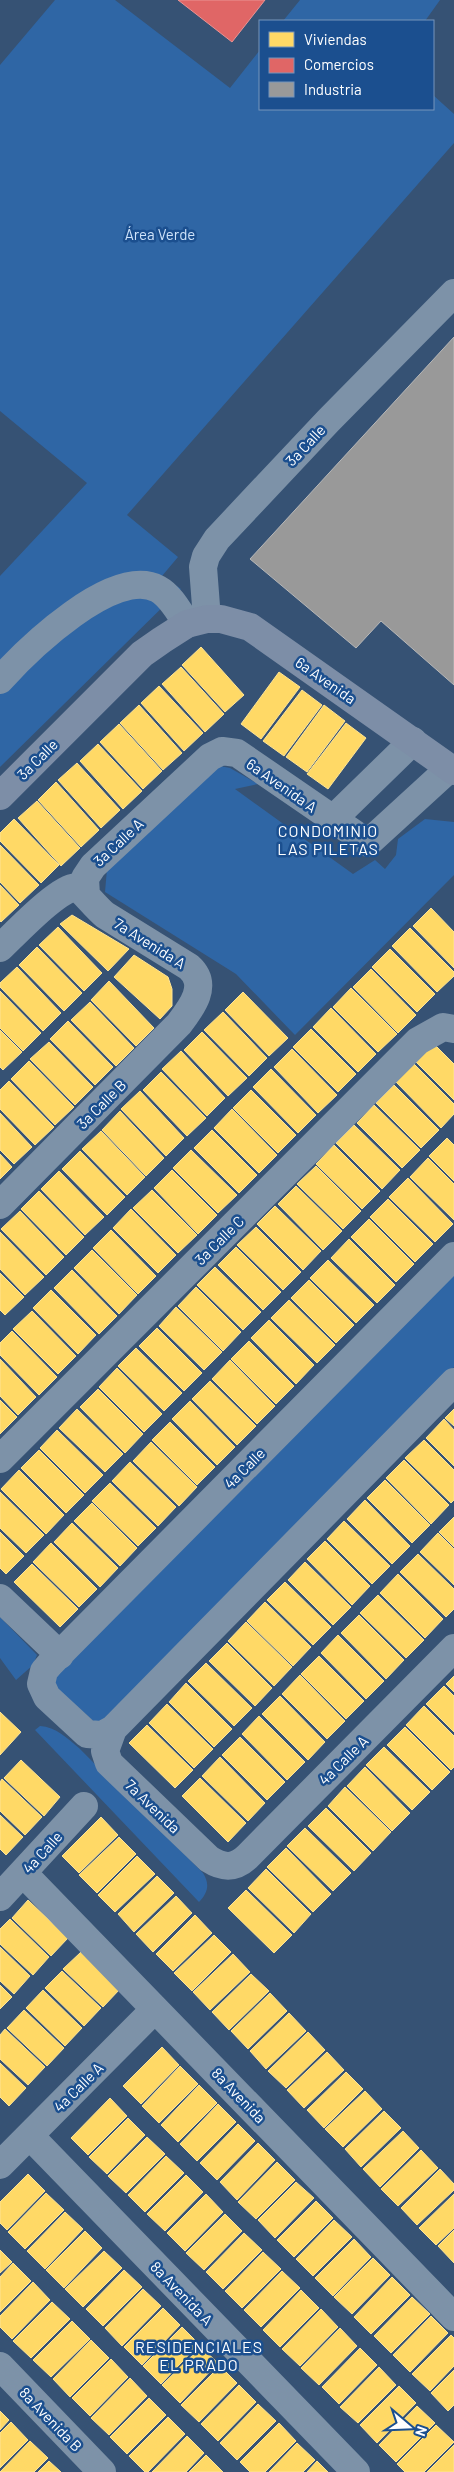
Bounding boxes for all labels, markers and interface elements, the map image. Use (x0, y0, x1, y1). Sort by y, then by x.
legend (259, 20, 434, 110)
text: Viviendas (304, 30, 367, 48)
text: Comercios (304, 55, 374, 73)
text: Industria (304, 80, 362, 98)
park label: Área Verde (125, 225, 195, 243)
street label: 3a Calle (281, 421, 329, 469)
street label: 6a Avenida (292, 653, 360, 707)
street label: 3a Calle (13, 735, 61, 783)
street label: 6a Avenida A (243, 754, 321, 816)
street label: 3a Calle A (89, 814, 147, 870)
district label: CONDOMINIO LAS PILETAS (277, 821, 379, 858)
street label: 7a Avenida A (111, 914, 189, 972)
street label: 3a Calle B (73, 1076, 129, 1132)
street label: 3a Calle C (191, 1212, 247, 1268)
street label: 4a Calle (220, 1444, 268, 1492)
street label: 4a Calle A (315, 1732, 371, 1788)
street label: 7a Avenida (122, 1776, 184, 1836)
street label: 4a Calle (18, 1827, 66, 1877)
street label: 4a Calle A (50, 2059, 106, 2115)
street label: 8a Avenida (208, 2064, 270, 2126)
street label: 8a Avenida A (147, 2257, 217, 2329)
district label: RESIDENCIALES EL PRADO (135, 2337, 263, 2374)
street label: 8a Avenida B (16, 2383, 86, 2455)
north arrow (384, 2402, 434, 2452)
text: N (412, 2424, 431, 2439)

